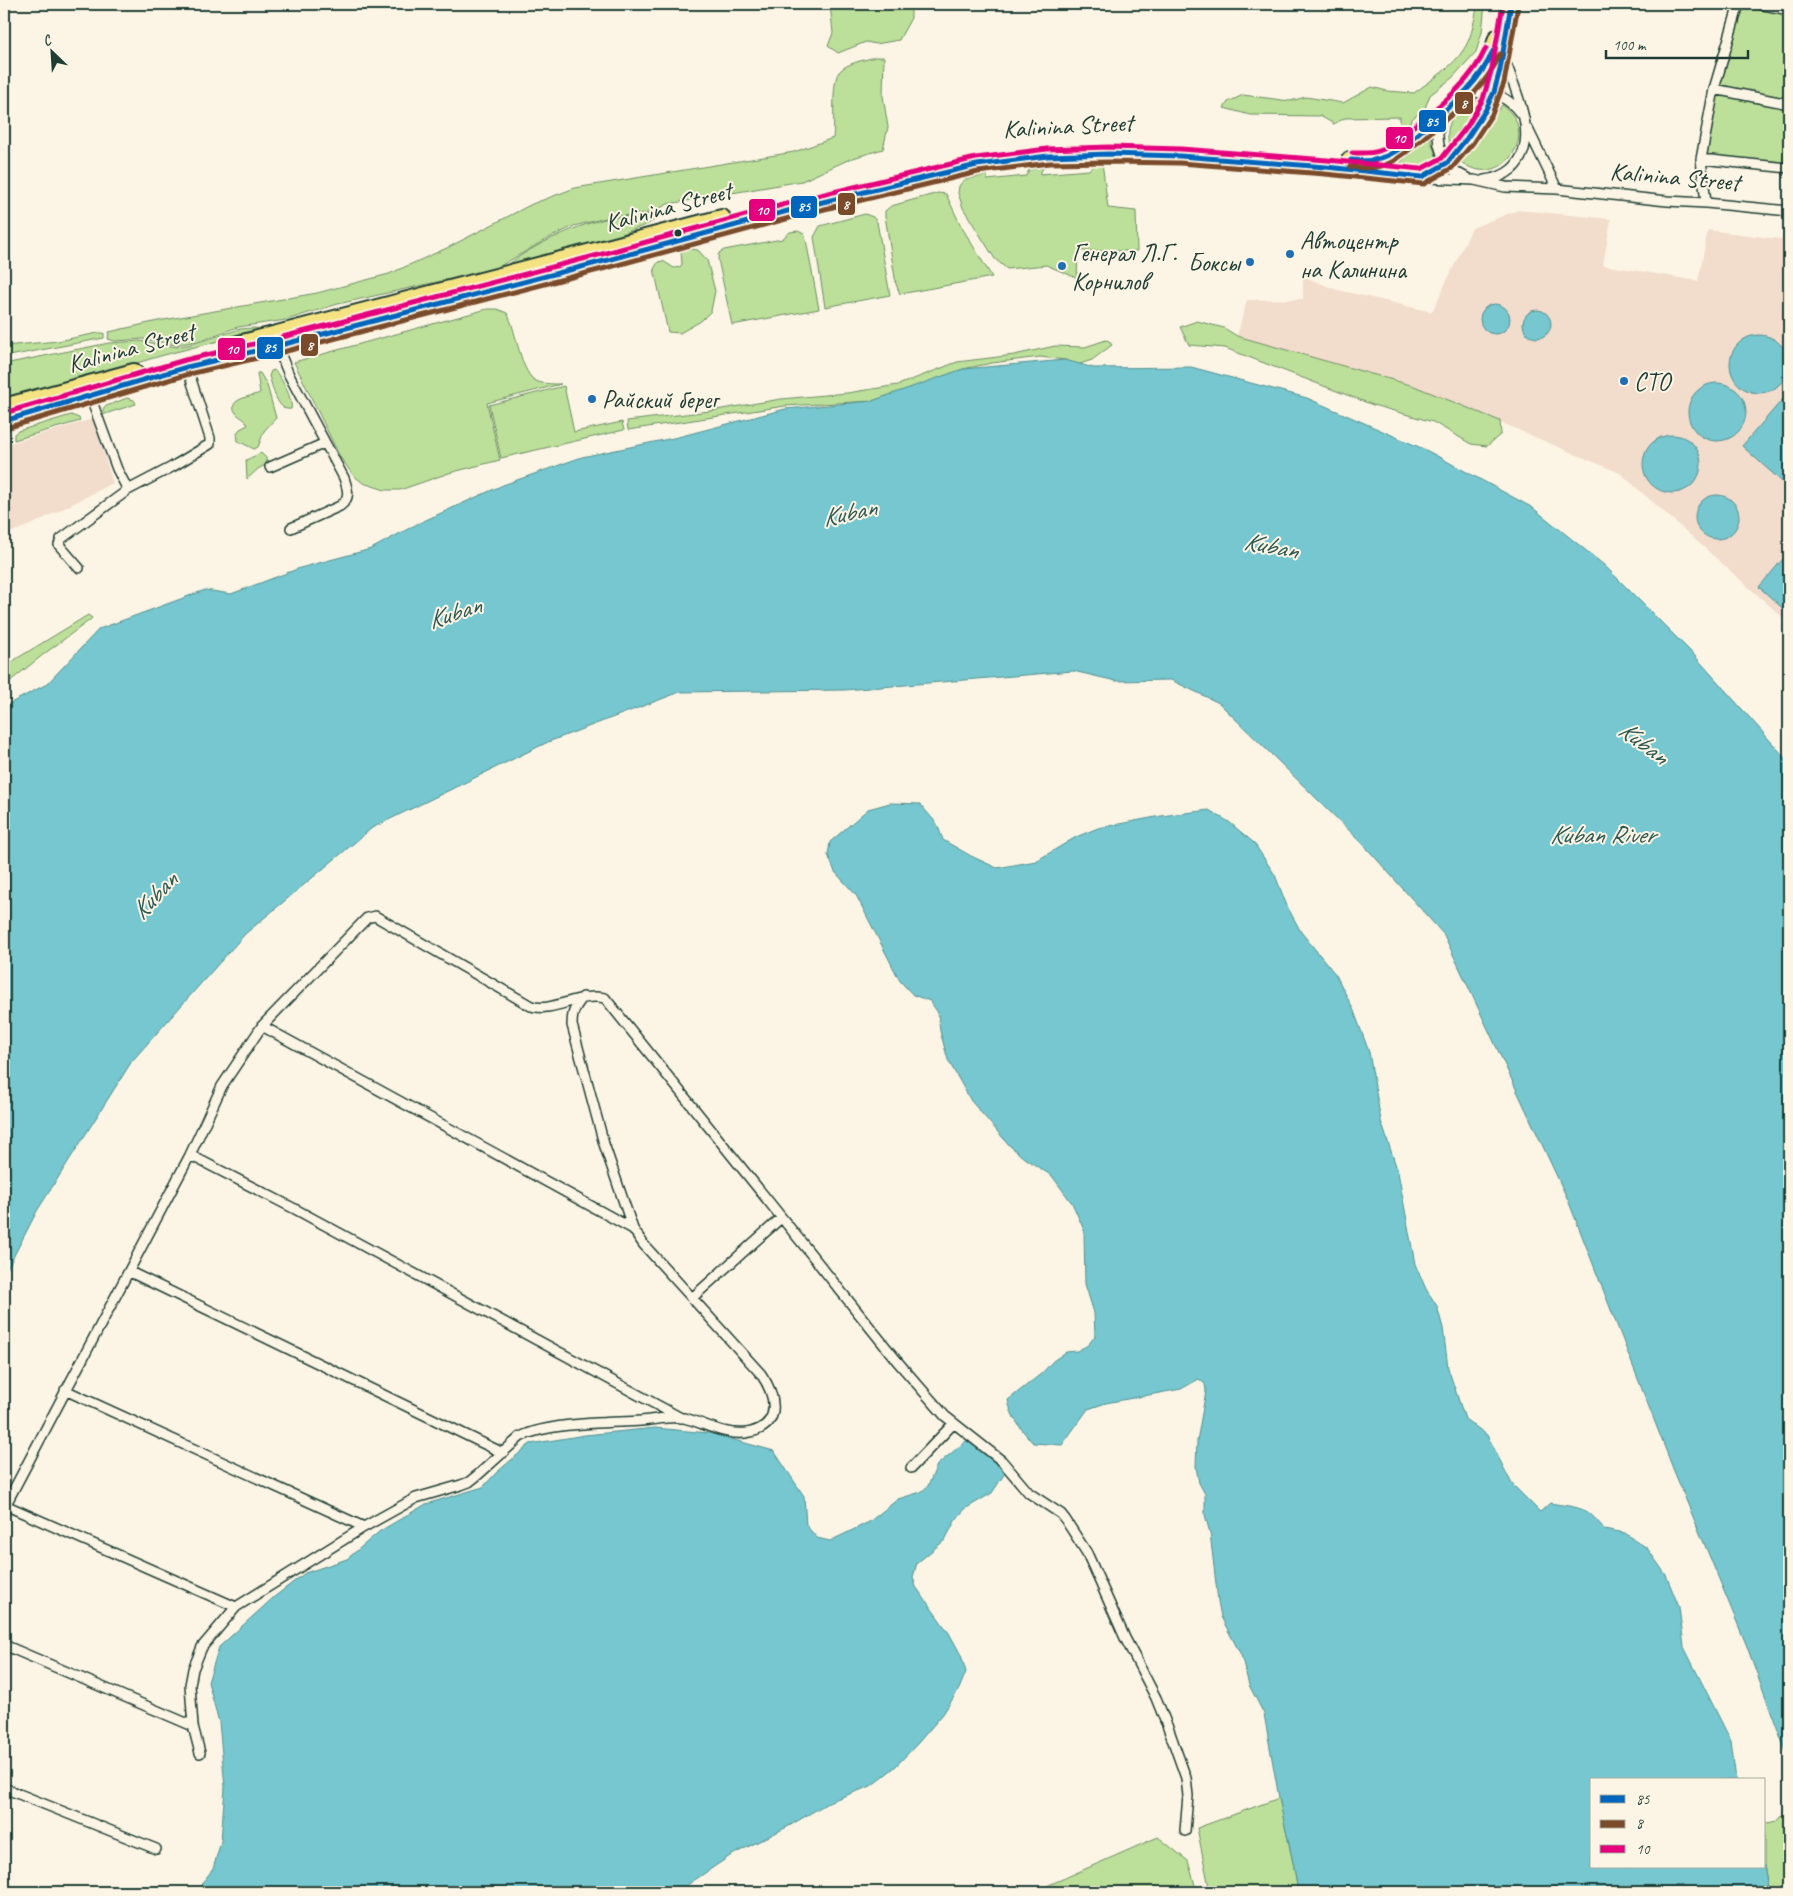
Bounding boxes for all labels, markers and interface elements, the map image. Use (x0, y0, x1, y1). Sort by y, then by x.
north arrow (28, 28, 78, 78)
scale bar (1606, 28, 1748, 60)
text: С (40, 31, 55, 50)
text: 100 m (1613, 36, 1647, 55)
line badge: 8 (1454, 91, 1474, 115)
text: 8 (1461, 95, 1469, 112)
street label: Kalinina Street (1002, 106, 1137, 145)
line badge: 85 (1418, 109, 1447, 133)
text: 85 (1426, 113, 1440, 130)
line badge: 10 (1385, 126, 1414, 150)
text: 10 (1393, 130, 1407, 147)
street label: Kalinina Street (1609, 155, 1745, 199)
street label: Kalinina Street (601, 174, 739, 239)
line badge: 8 (837, 192, 856, 216)
line badge: 85 (790, 195, 818, 219)
text: 8 (843, 196, 851, 213)
line badge: 10 (748, 198, 776, 222)
text: 85 (798, 198, 812, 215)
text: 10 (756, 202, 770, 219)
place label: Автоцентр на Калинина (1300, 225, 1408, 286)
unlabelled marker (673, 228, 683, 238)
place label: Генерал Л.Г. Корнилов (1072, 237, 1177, 298)
place label: Боксы (1188, 247, 1242, 279)
marker: Автоцентр на Калинина (1284, 248, 1296, 260)
marker: Боксы (1244, 256, 1256, 268)
marker: Генерал Л.Г. Корнилов (1056, 260, 1068, 272)
street label: Kalinina Street (64, 315, 202, 380)
line badge: 8 (300, 333, 319, 357)
line badge: 85 (256, 336, 284, 360)
line badge: 10 (217, 337, 246, 361)
text: 8 (307, 337, 315, 354)
text: 85 (264, 339, 278, 356)
text: 10 (226, 341, 240, 358)
place label: СТО (1634, 366, 1673, 398)
marker: СТО (1618, 375, 1630, 387)
place label: Райский берег (602, 384, 721, 416)
marker: Райский берег (586, 393, 598, 405)
water label: Kuban (819, 490, 881, 534)
water label: Kuban (1241, 524, 1303, 567)
water label: Kuban (423, 588, 487, 637)
water label: Kuban (1612, 713, 1677, 773)
water label: Kuban River (1550, 818, 1659, 851)
water label: Kuban (124, 863, 186, 926)
legend (1590, 1778, 1766, 1868)
text: 85 (1636, 1790, 1651, 1809)
text: 8 (1636, 1814, 1644, 1833)
text: 10 (1636, 1840, 1651, 1859)

